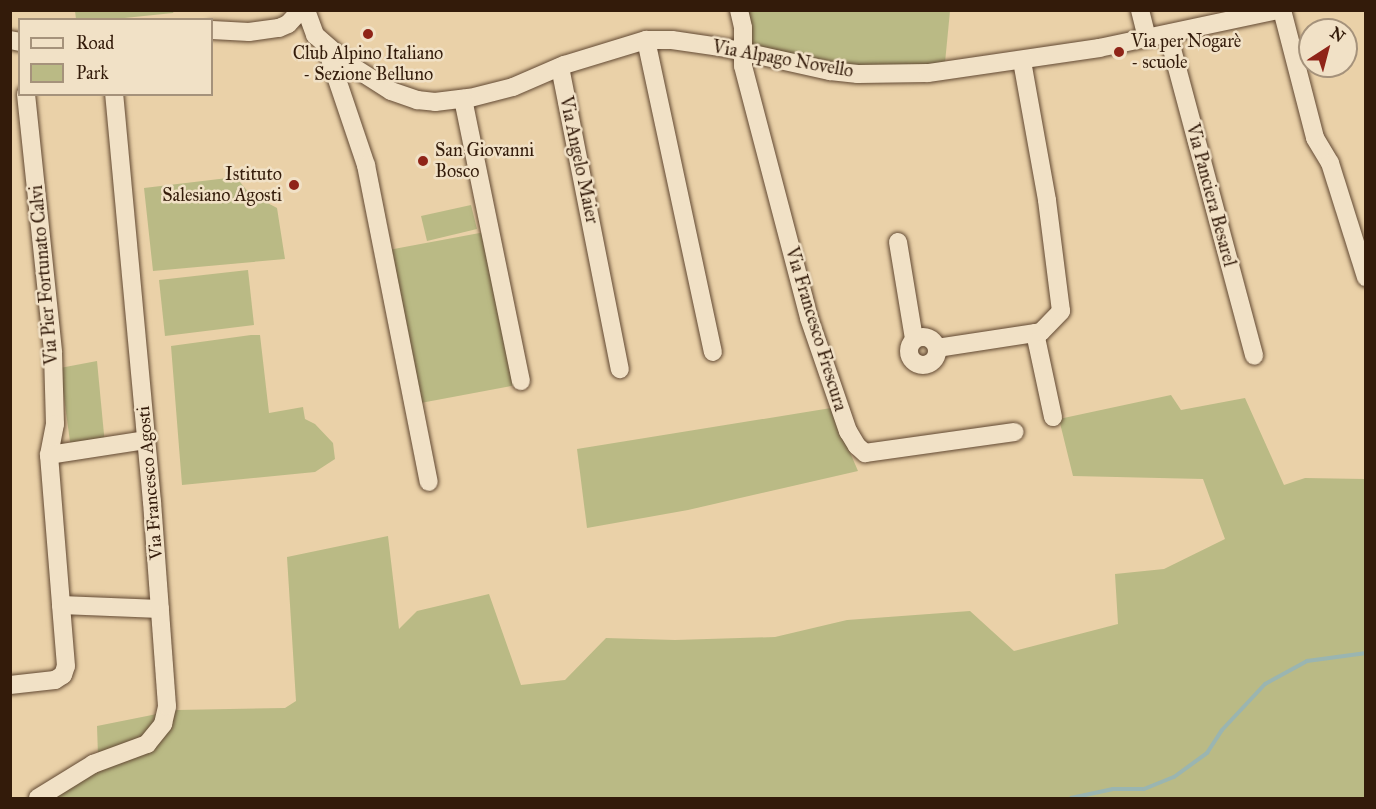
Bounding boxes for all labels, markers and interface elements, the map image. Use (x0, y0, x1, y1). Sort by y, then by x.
legend (18, 18, 213, 96)
north arrow (1298, 18, 1358, 78)
text: N (1327, 23, 1349, 46)
marker: Club Alpino Italiano - Sezione Belluno (361, 27, 375, 41)
place label: Via per Nogarè - scuole (1131, 31, 1241, 74)
text: Road (76, 32, 114, 54)
street label: Via Alpago Novello (711, 36, 855, 82)
place label: Club Alpino Italiano - Sezione Belluno (293, 43, 443, 86)
marker: Via per Nogarè - scuole (1112, 45, 1126, 59)
text: Park (76, 62, 109, 84)
street label: Via Angelo Maier (555, 94, 603, 226)
street label: Via Panciera Besarel (1182, 121, 1240, 269)
place label: San Giovanni Bosco (435, 140, 534, 182)
marker: San Giovanni Bosco (416, 154, 430, 168)
place label: Istituto Salesiano Agosti (162, 164, 282, 207)
marker: Istituto Salesiano Agosti (287, 178, 301, 192)
street label: Via Pier Fortunato Calvi (25, 184, 63, 366)
street label: Via Francesco Frescura (781, 244, 851, 414)
street label: Via Francesco Agosti (133, 405, 167, 561)

